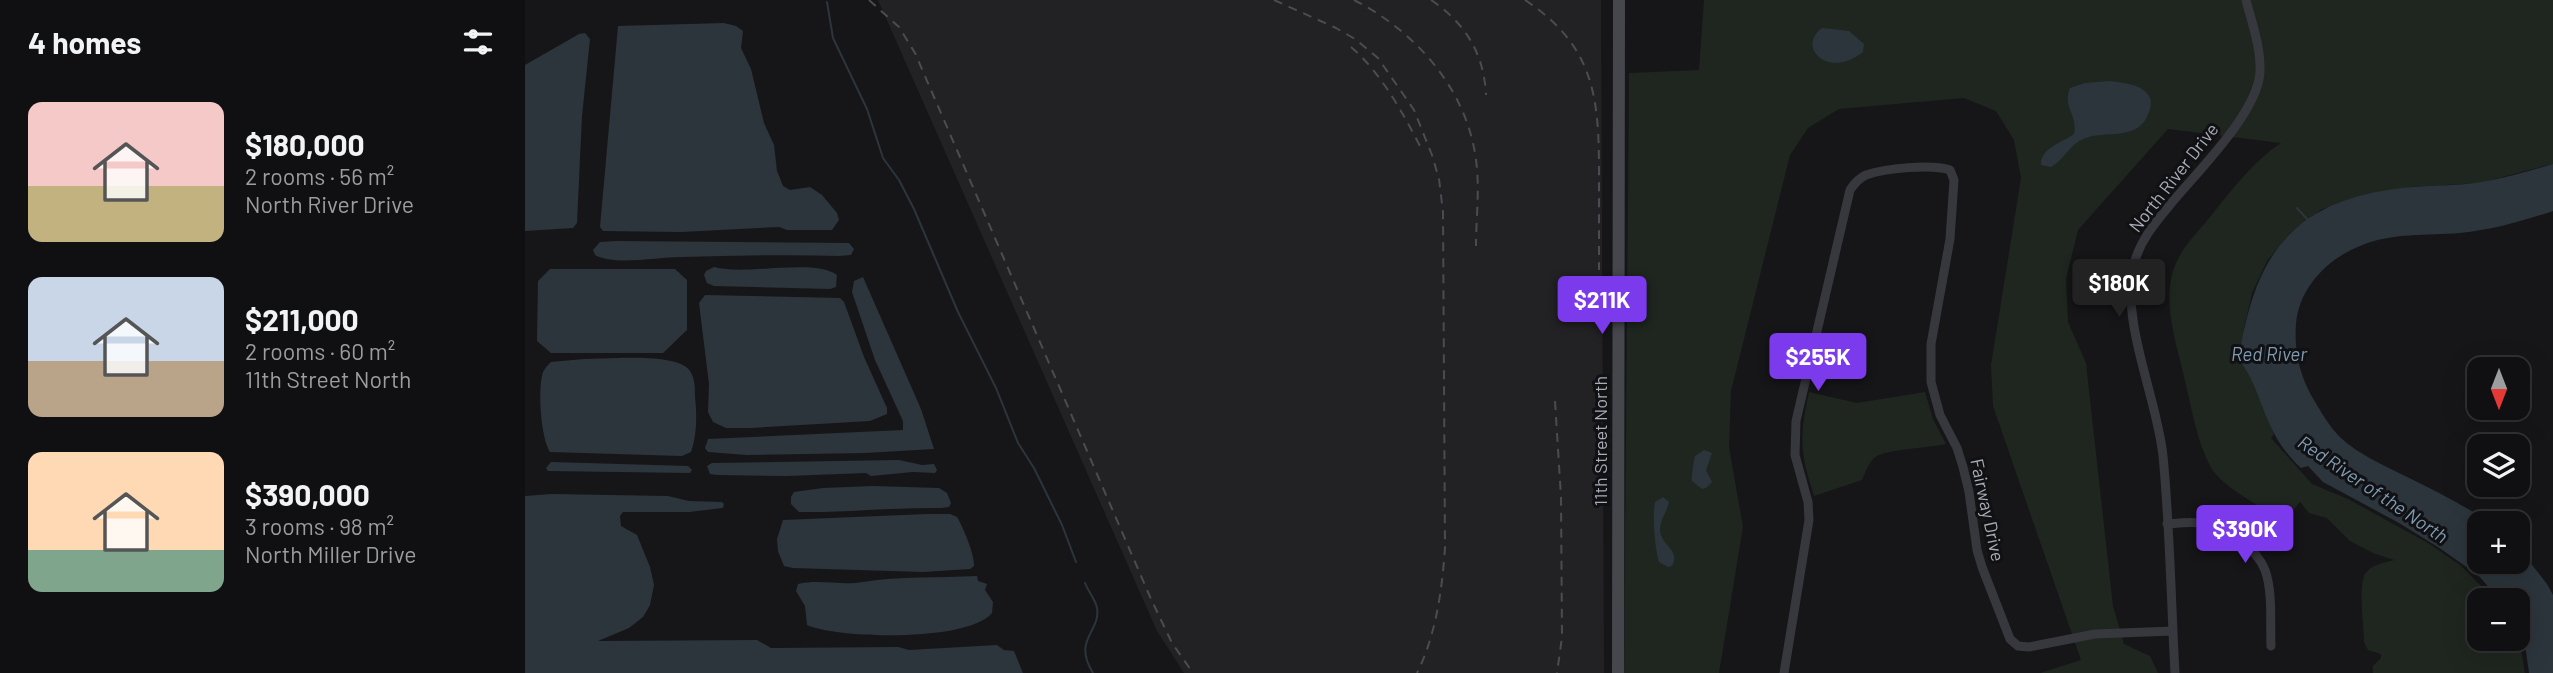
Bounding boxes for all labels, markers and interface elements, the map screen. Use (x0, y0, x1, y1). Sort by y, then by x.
icon: filters (459, 23, 497, 61)
text: 4 homes (28, 24, 141, 60)
street label: North River Drive (2124, 118, 2223, 236)
text: $180,000 (245, 126, 365, 162)
icon: home (84, 130, 168, 214)
text: 2 rooms · 56 m² (245, 162, 394, 190)
text: North River Drive (245, 190, 414, 218)
pin: $180K (2070, 260, 2168, 319)
text: $180K (2088, 268, 2150, 296)
pin: $211K (1553, 276, 1651, 336)
text: $211K (1574, 285, 1630, 313)
text: $211,000 (245, 301, 359, 337)
icon: home (84, 305, 168, 389)
pin: $255K (1769, 334, 1867, 393)
text: 2 rooms · 60 m² (245, 337, 395, 365)
text: $255K (1785, 342, 1851, 370)
water label: Red River (2231, 342, 2308, 365)
north arrow (2467, 357, 2531, 420)
map controls (2467, 357, 2530, 651)
text: 11th Street North (245, 365, 411, 393)
street label: 11th Street North (1589, 376, 1611, 506)
water label: Red River of the North (2294, 430, 2453, 547)
button: layers (2467, 434, 2530, 497)
street label: Fairway Drive (1966, 456, 2010, 563)
text: $390,000 (245, 476, 370, 512)
icon: home (84, 480, 168, 564)
pin: $390K (2196, 505, 2294, 565)
button: + (2467, 511, 2530, 574)
text: 3 rooms · 98 m² (245, 512, 394, 540)
text: $390K (2212, 514, 2278, 542)
text: North Miller Drive (245, 540, 417, 568)
button: − (2467, 588, 2530, 651)

